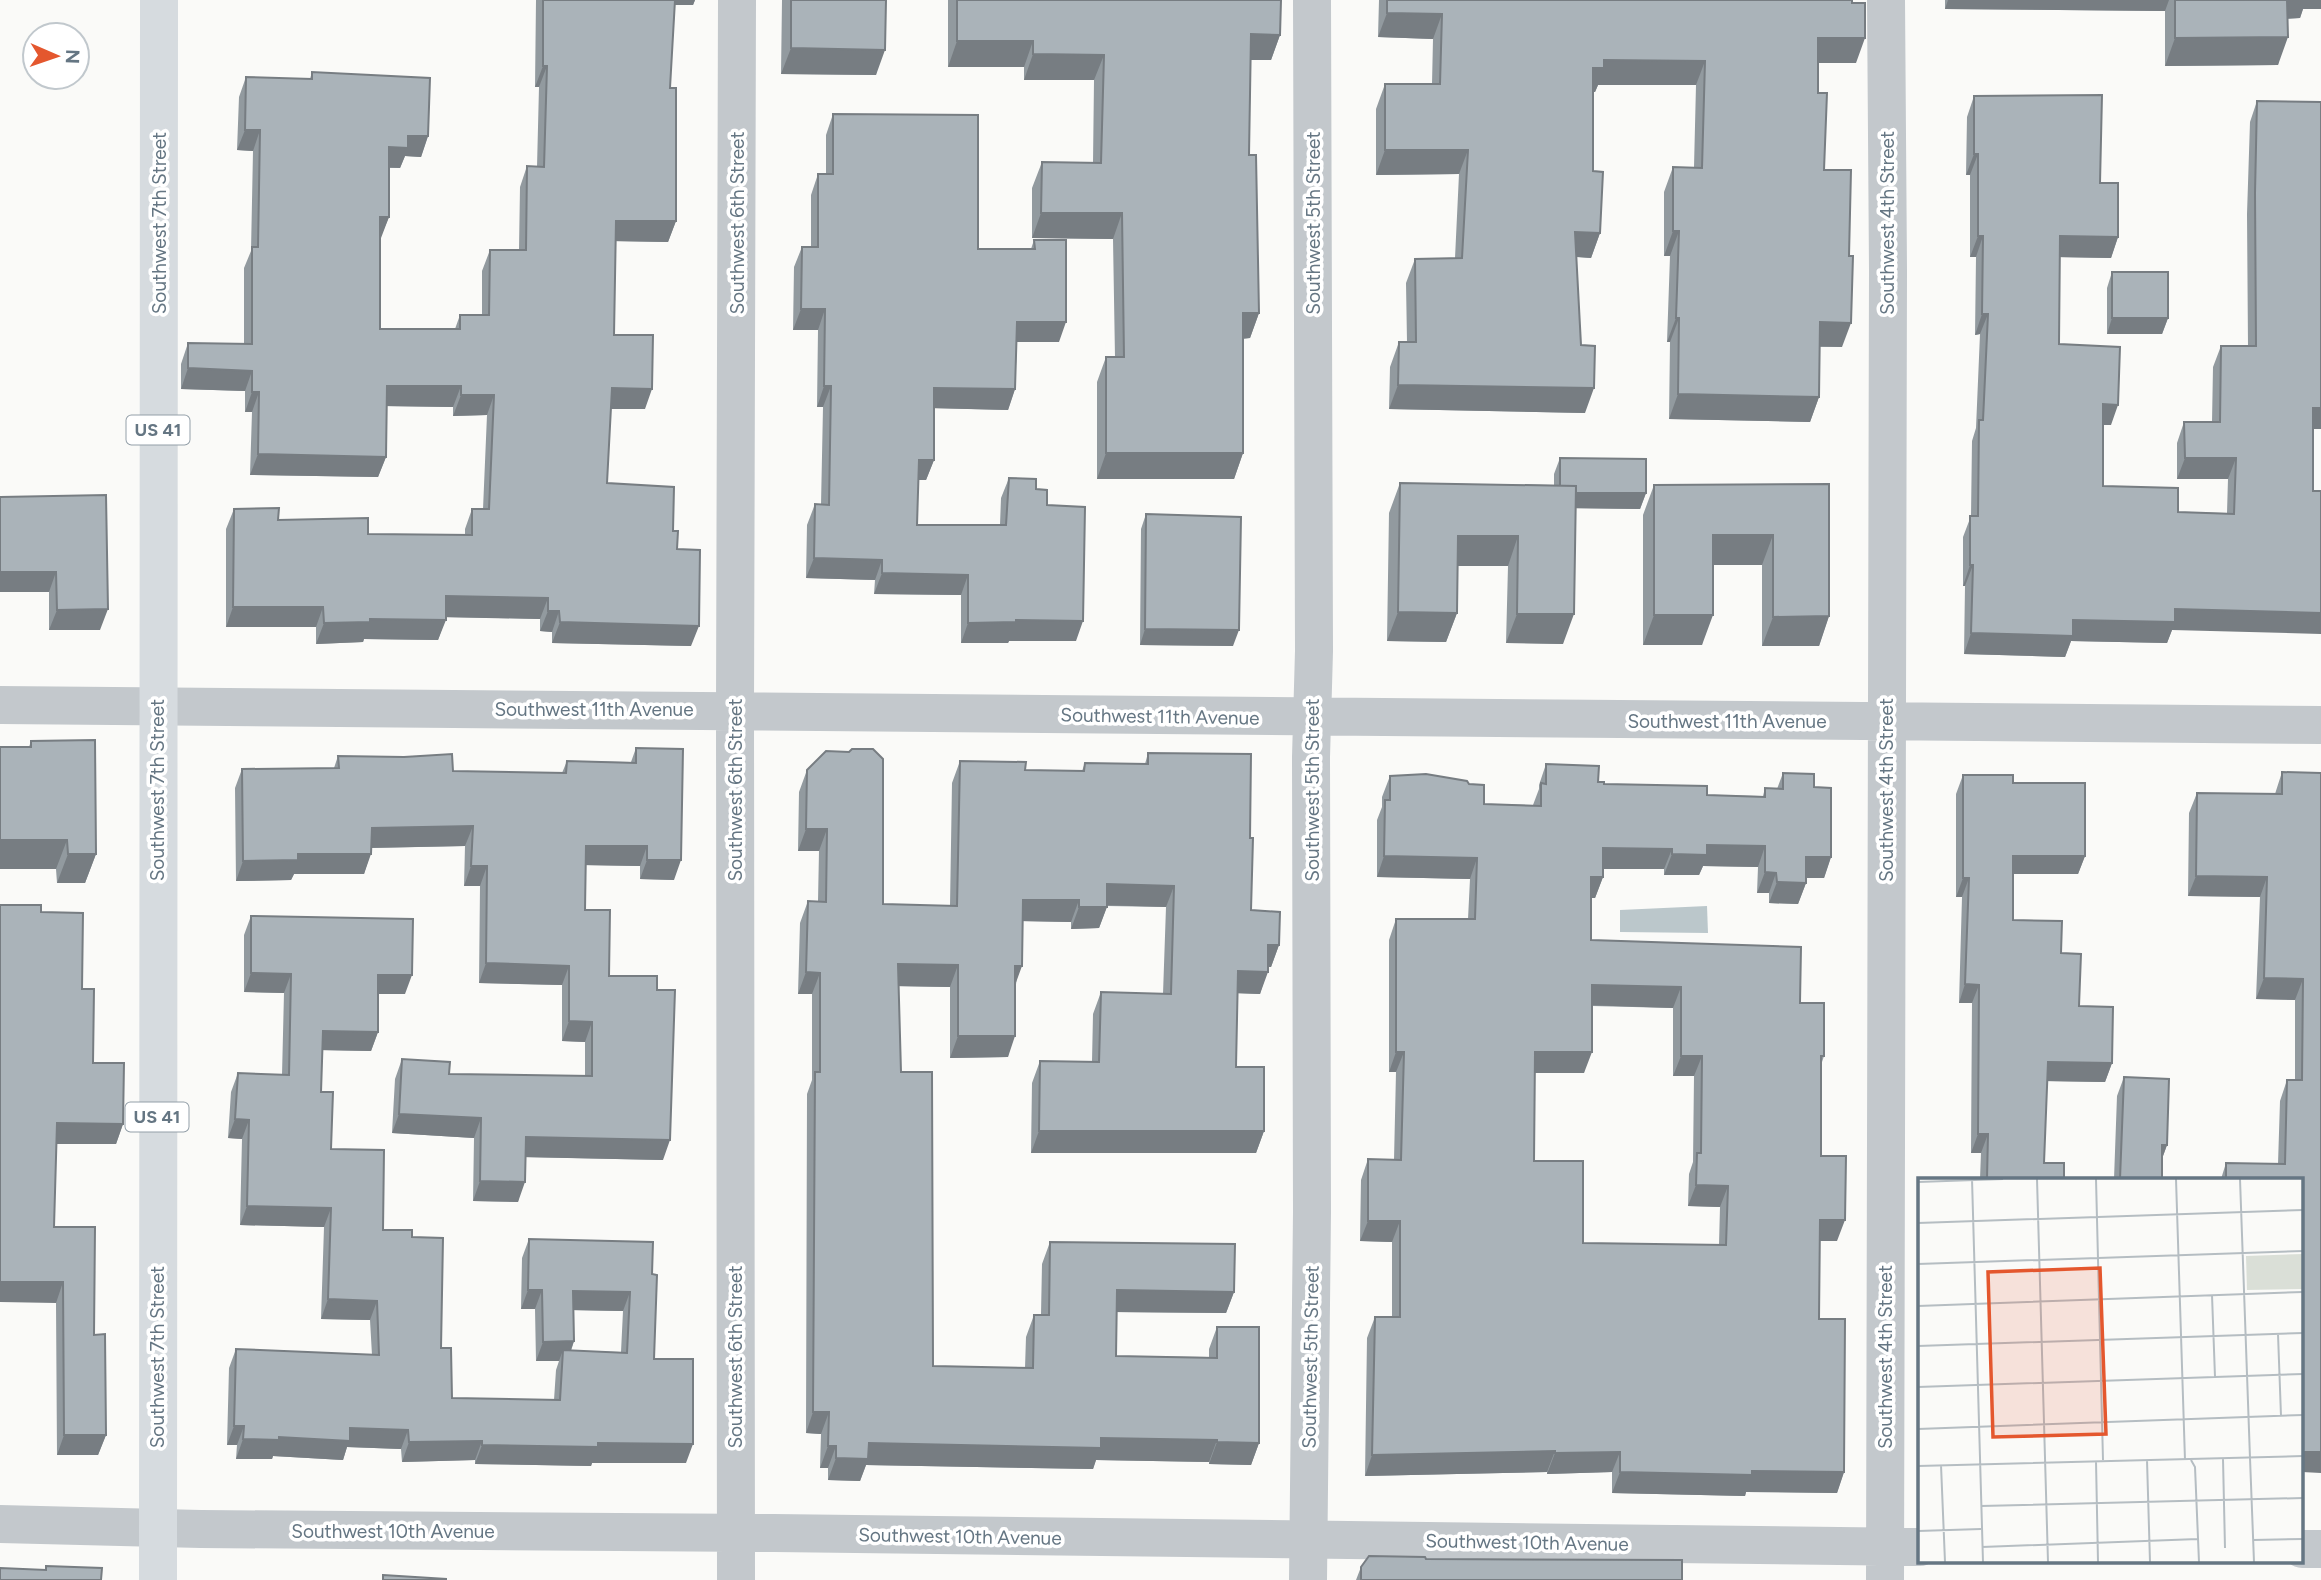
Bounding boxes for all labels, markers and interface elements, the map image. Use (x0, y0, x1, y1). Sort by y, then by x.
north arrow (21, 21, 91, 91)
text: N (61, 49, 84, 64)
street label: Southwest 6th Street (726, 131, 749, 315)
street label: Southwest 5th Street (1302, 131, 1325, 315)
street label: Southwest 4th Street (1876, 131, 1899, 315)
street label: Southwest 7th Street (148, 132, 171, 314)
road number: US 41 (127, 416, 190, 444)
street label: Southwest 11th Avenue (494, 698, 694, 721)
street label: Southwest 6th Street (724, 698, 747, 882)
street label: Southwest 5th Street (1301, 698, 1324, 882)
street label: Southwest 4th Street (1875, 698, 1898, 882)
street label: Southwest 7th Street (146, 699, 169, 881)
street label: Southwest 11th Avenue (1060, 703, 1260, 730)
street label: Southwest 11th Avenue (1627, 710, 1827, 733)
road number: US 41 (125, 1102, 188, 1132)
inset map (1918, 1178, 2304, 1562)
street label: Southwest 6th Street (724, 1265, 747, 1449)
street label: Southwest 5th Street (1297, 1265, 1324, 1449)
street label: Southwest 4th Street (1874, 1265, 1897, 1449)
street label: Southwest 7th Street (146, 1266, 169, 1448)
street label: Southwest 10th Avenue (291, 1520, 495, 1543)
street label: Southwest 10th Avenue (858, 1523, 1062, 1550)
street label: Southwest 10th Avenue (1425, 1529, 1629, 1556)

